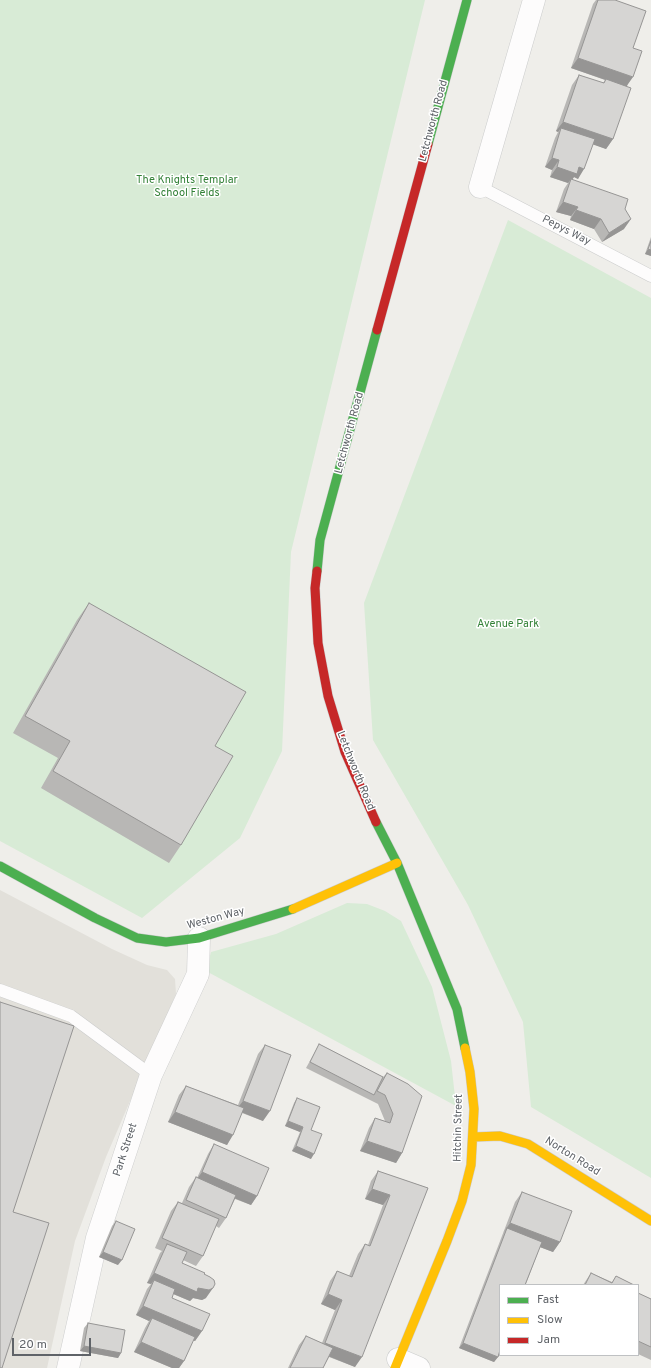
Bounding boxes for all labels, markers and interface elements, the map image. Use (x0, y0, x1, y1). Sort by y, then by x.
street label: Letchworth Road (417, 79, 451, 163)
park label: The Knights Templar School Fields (136, 174, 238, 200)
street label: Pepys Way (539, 213, 593, 249)
street label: Letchworth Road (333, 391, 367, 475)
park label: Avenue Park (477, 618, 539, 632)
street label: Letchworth Road (333, 730, 377, 812)
street label: Weston Way (186, 905, 246, 933)
street label: Hitchin Street (452, 1094, 466, 1162)
street label: Park Street (111, 1122, 141, 1178)
street label: Norton Road (542, 1135, 602, 1179)
legend (499, 1284, 639, 1356)
text: Fast (537, 1292, 559, 1308)
text: Slow (537, 1312, 563, 1328)
scale bar (14, 1330, 93, 1356)
text: Jam (537, 1332, 560, 1348)
text: 20 m (19, 1337, 47, 1353)

